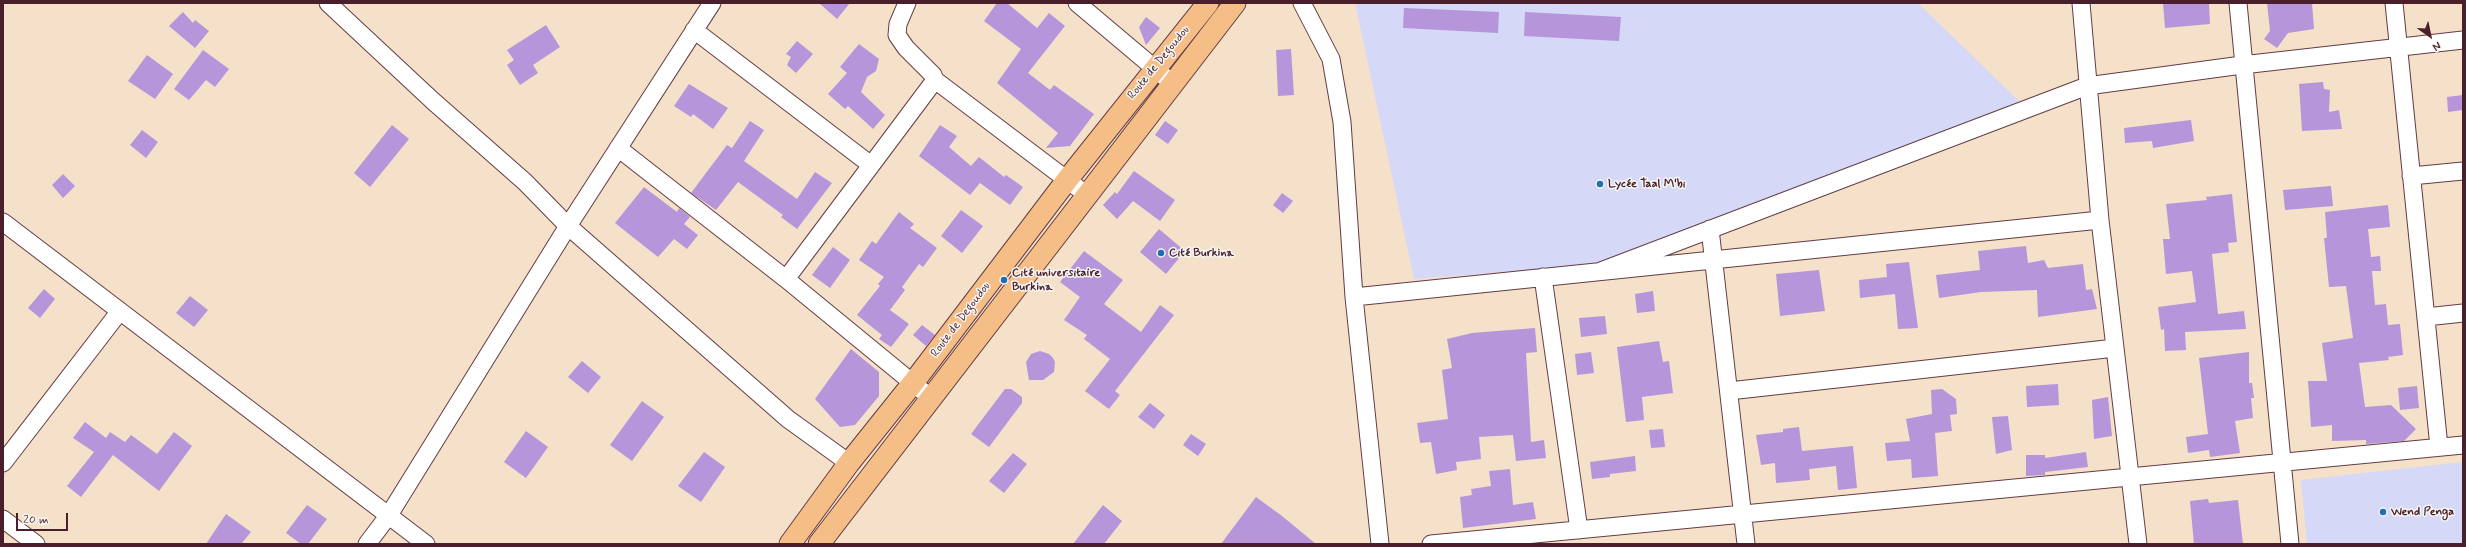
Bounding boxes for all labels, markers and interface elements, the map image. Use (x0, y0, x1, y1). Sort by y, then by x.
north arrow (2410, 16, 2450, 56)
street label: Route de Degoudou (1125, 23, 1193, 103)
text: N (2430, 38, 2443, 54)
place label: Lycée Taal M'bi (1608, 177, 1685, 191)
marker: Lycée Taal M'bi (1595, 179, 1605, 189)
place label: Cité Burkina (1169, 246, 1234, 260)
marker: Cité Burkina (1156, 248, 1166, 258)
place label: Cité universitaire Burkina (1012, 266, 1100, 294)
marker: Cité universitaire Burkina (999, 275, 1009, 285)
street label: Route de Degoudou (928, 280, 994, 360)
scale bar (18, 505, 70, 531)
place label: Wend Penga (2391, 505, 2454, 519)
marker: Wend Penga (2378, 507, 2388, 517)
text: 20 m (23, 512, 49, 528)

